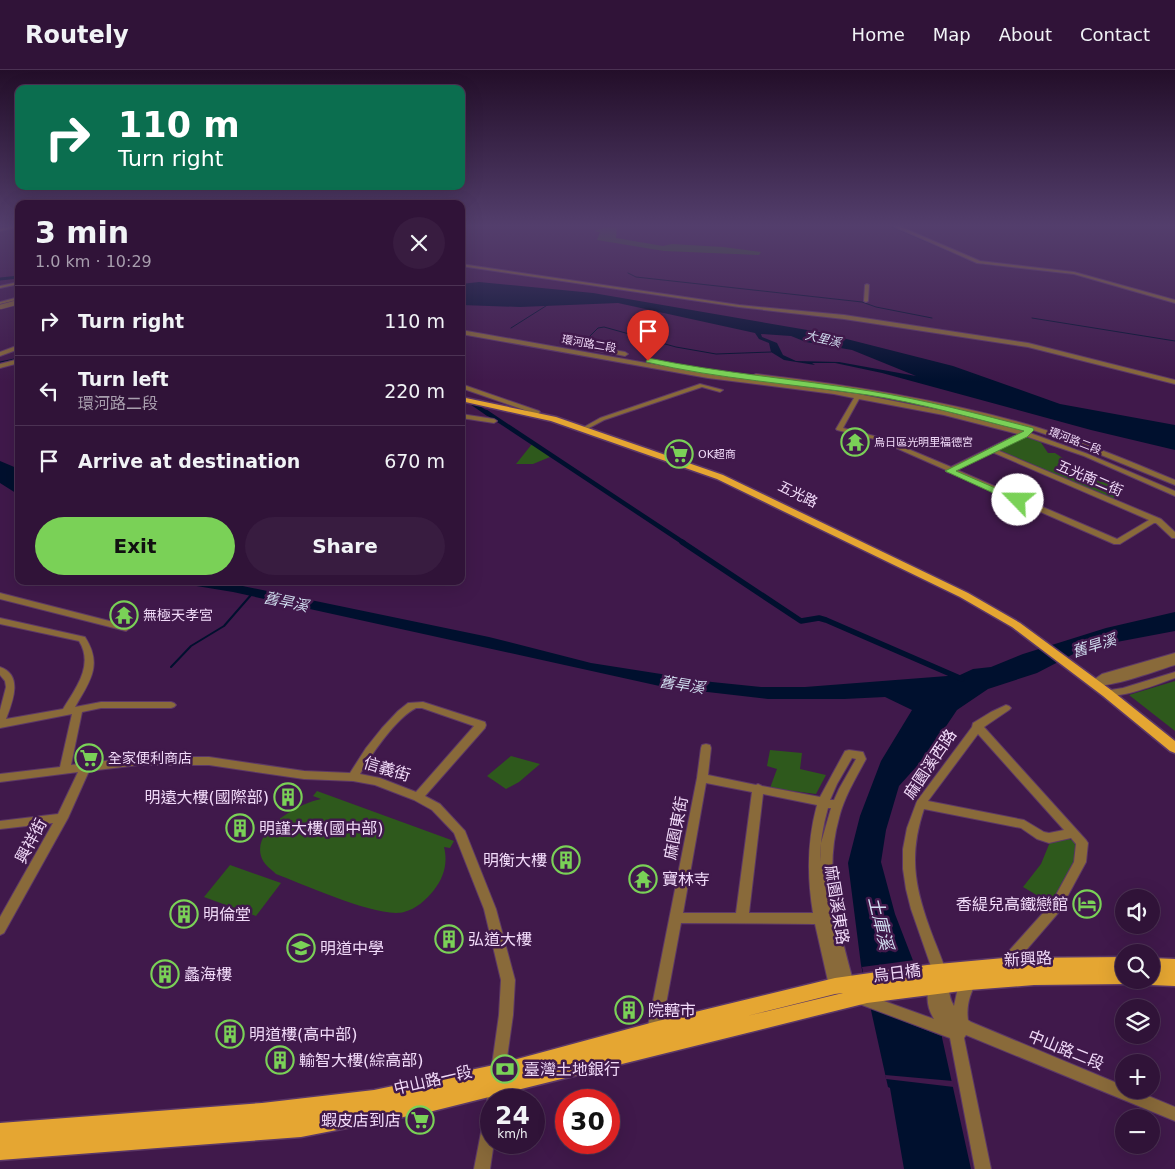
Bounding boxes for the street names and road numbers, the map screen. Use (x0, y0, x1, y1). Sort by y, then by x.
street label: 環河路二段 (561, 333, 617, 355)
street label: 環河路二段 (1047, 425, 1103, 457)
street label: 五光南二街 (1055, 457, 1125, 499)
street label: 五光路 (776, 478, 820, 510)
street label: 麻園溪西路 (900, 726, 960, 802)
street label: 信義街 (361, 753, 413, 785)
street label: 麻園東街 (661, 795, 691, 861)
street label: 興祥街 (11, 815, 51, 867)
street label: 麻園溪東路 (821, 864, 853, 946)
street label: 新興路 (1004, 948, 1052, 970)
street label: 烏日橋 (872, 961, 922, 985)
street label: 中山路二段 (1025, 1026, 1107, 1074)
street label: 中山路一段 (392, 1062, 474, 1098)

